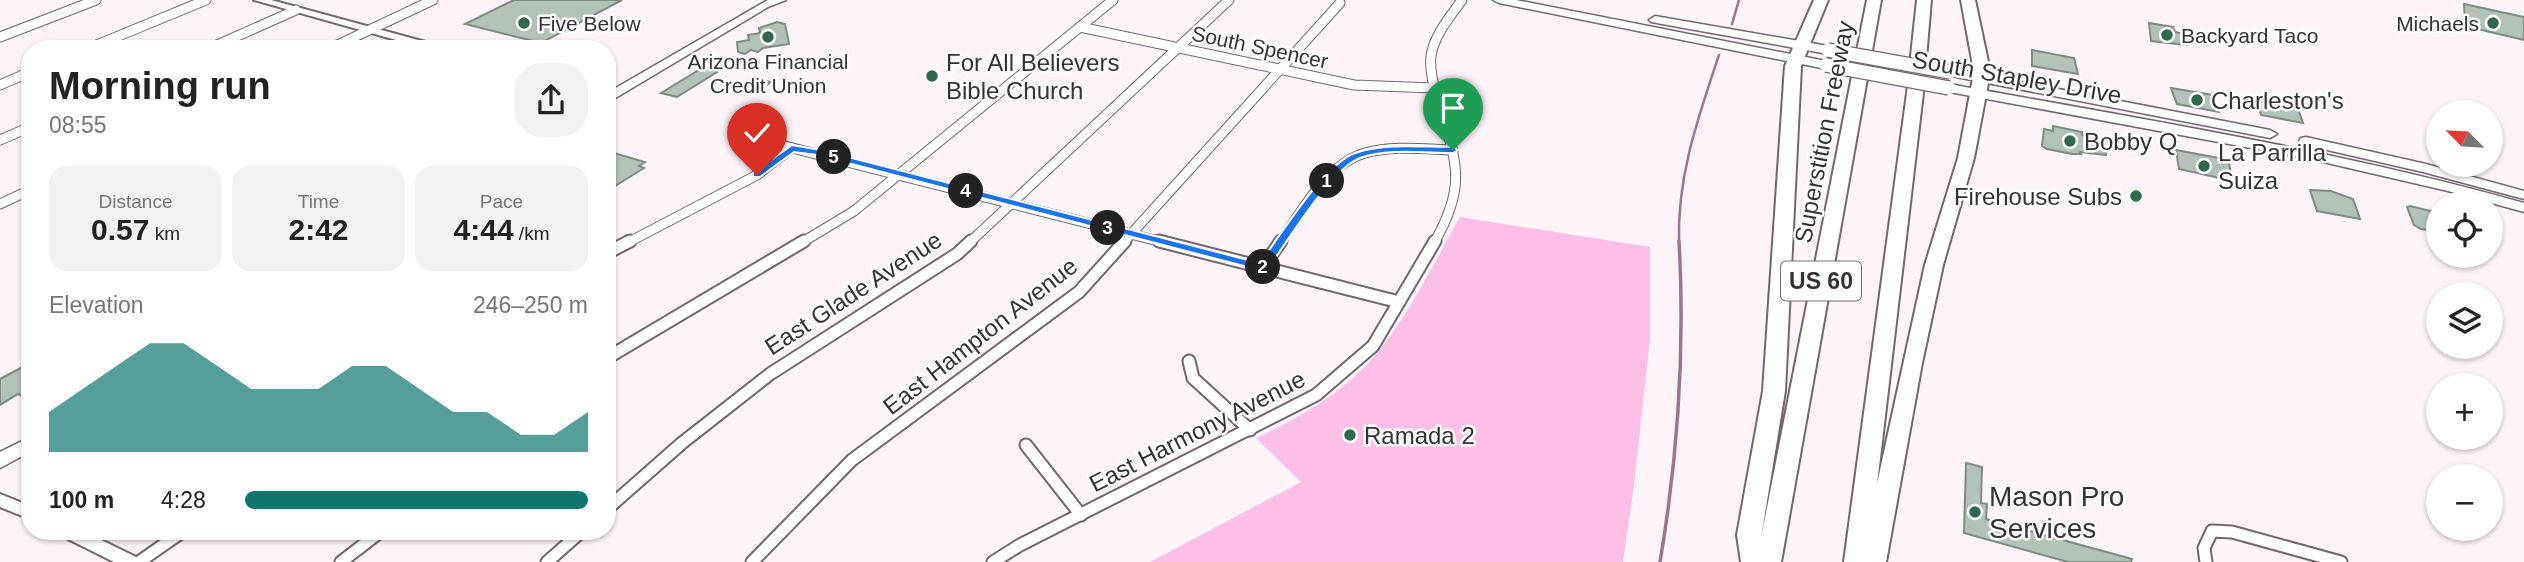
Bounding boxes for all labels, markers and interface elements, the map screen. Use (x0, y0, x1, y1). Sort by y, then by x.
place label: Five Below (538, 12, 642, 35)
place label: Michaels (2396, 12, 2479, 35)
marker: Five Below (516, 15, 532, 31)
marker: Michaels (2485, 15, 2501, 31)
street label: Superstition Freeway (1789, 19, 1859, 245)
street label: South Spencer (1190, 21, 1330, 73)
place label: Backyard Taco (2181, 24, 2318, 47)
marker: Backyard Taco (2159, 27, 2175, 43)
marker: Arizona Financial Credit Union (760, 29, 776, 45)
street label: South Stapley Drive (1910, 45, 2124, 109)
place label: For All Believers Bible Church (946, 49, 1119, 104)
place label: Arizona Financial Credit Union (687, 50, 849, 97)
button: share (514, 63, 588, 137)
text: Morning run (49, 65, 271, 107)
marker: For All Believers Bible Church (924, 68, 940, 84)
pin (1423, 78, 1483, 150)
place label: Charleston's (2211, 87, 2344, 114)
icon: arrive (1434, 89, 1472, 127)
marker: Charleston's (2189, 92, 2205, 108)
north arrow (2426, 100, 2502, 177)
map controls (2426, 100, 2503, 541)
pin (727, 103, 787, 175)
text: 08:55 (49, 112, 107, 138)
icon: check (738, 114, 776, 152)
place label: Bobby Q (2084, 128, 2177, 155)
marker: Bobby Q (2062, 133, 2078, 149)
place label: La Parrilla Suiza (2218, 139, 2327, 194)
pin: 5 (816, 140, 852, 174)
text: 5 (828, 146, 839, 167)
marker: La Parrilla Suiza (2196, 158, 2212, 174)
pin: 1 (1310, 164, 1344, 198)
text: 1 (1321, 170, 1332, 191)
pin: 4 (948, 174, 984, 208)
text: 4 (960, 180, 971, 201)
place label: Firehouse Subs (1954, 183, 2122, 210)
marker: Firehouse Subs (2128, 188, 2144, 204)
text: Distance (99, 191, 172, 212)
text: Time (298, 191, 339, 212)
text: Pace (480, 191, 523, 212)
button: locate (2426, 191, 2503, 268)
pin: 3 (1090, 210, 1126, 246)
text: 0.57 (91, 213, 149, 246)
text: 2:42 (288, 213, 349, 246)
text: 4:44 (454, 213, 514, 246)
text: 3 (1102, 217, 1113, 238)
text: km (149, 223, 180, 244)
text: /km (514, 223, 549, 244)
street label: East Glade Avenue (760, 226, 946, 360)
pin: 2 (1246, 250, 1280, 284)
street label: East Hampton Avenue (878, 252, 1082, 420)
text: 2 (1257, 256, 1268, 277)
road number: US 60 (1781, 262, 1861, 300)
button: layers (2426, 282, 2503, 359)
text: Elevation (49, 292, 144, 318)
text: 246–250 m (473, 292, 588, 318)
street label: East Harmony Avenue (1085, 365, 1309, 497)
button: + (2426, 373, 2503, 450)
place label: Ramada 2 (1364, 422, 1475, 449)
marker: Ramada 2 (1342, 427, 1358, 443)
button: − (2426, 464, 2503, 541)
place label: Mason Pro Services (1989, 481, 2124, 544)
text: 100 m (49, 487, 114, 513)
text: 4:28 (161, 487, 206, 513)
marker: Mason Pro Services (1967, 504, 1983, 520)

